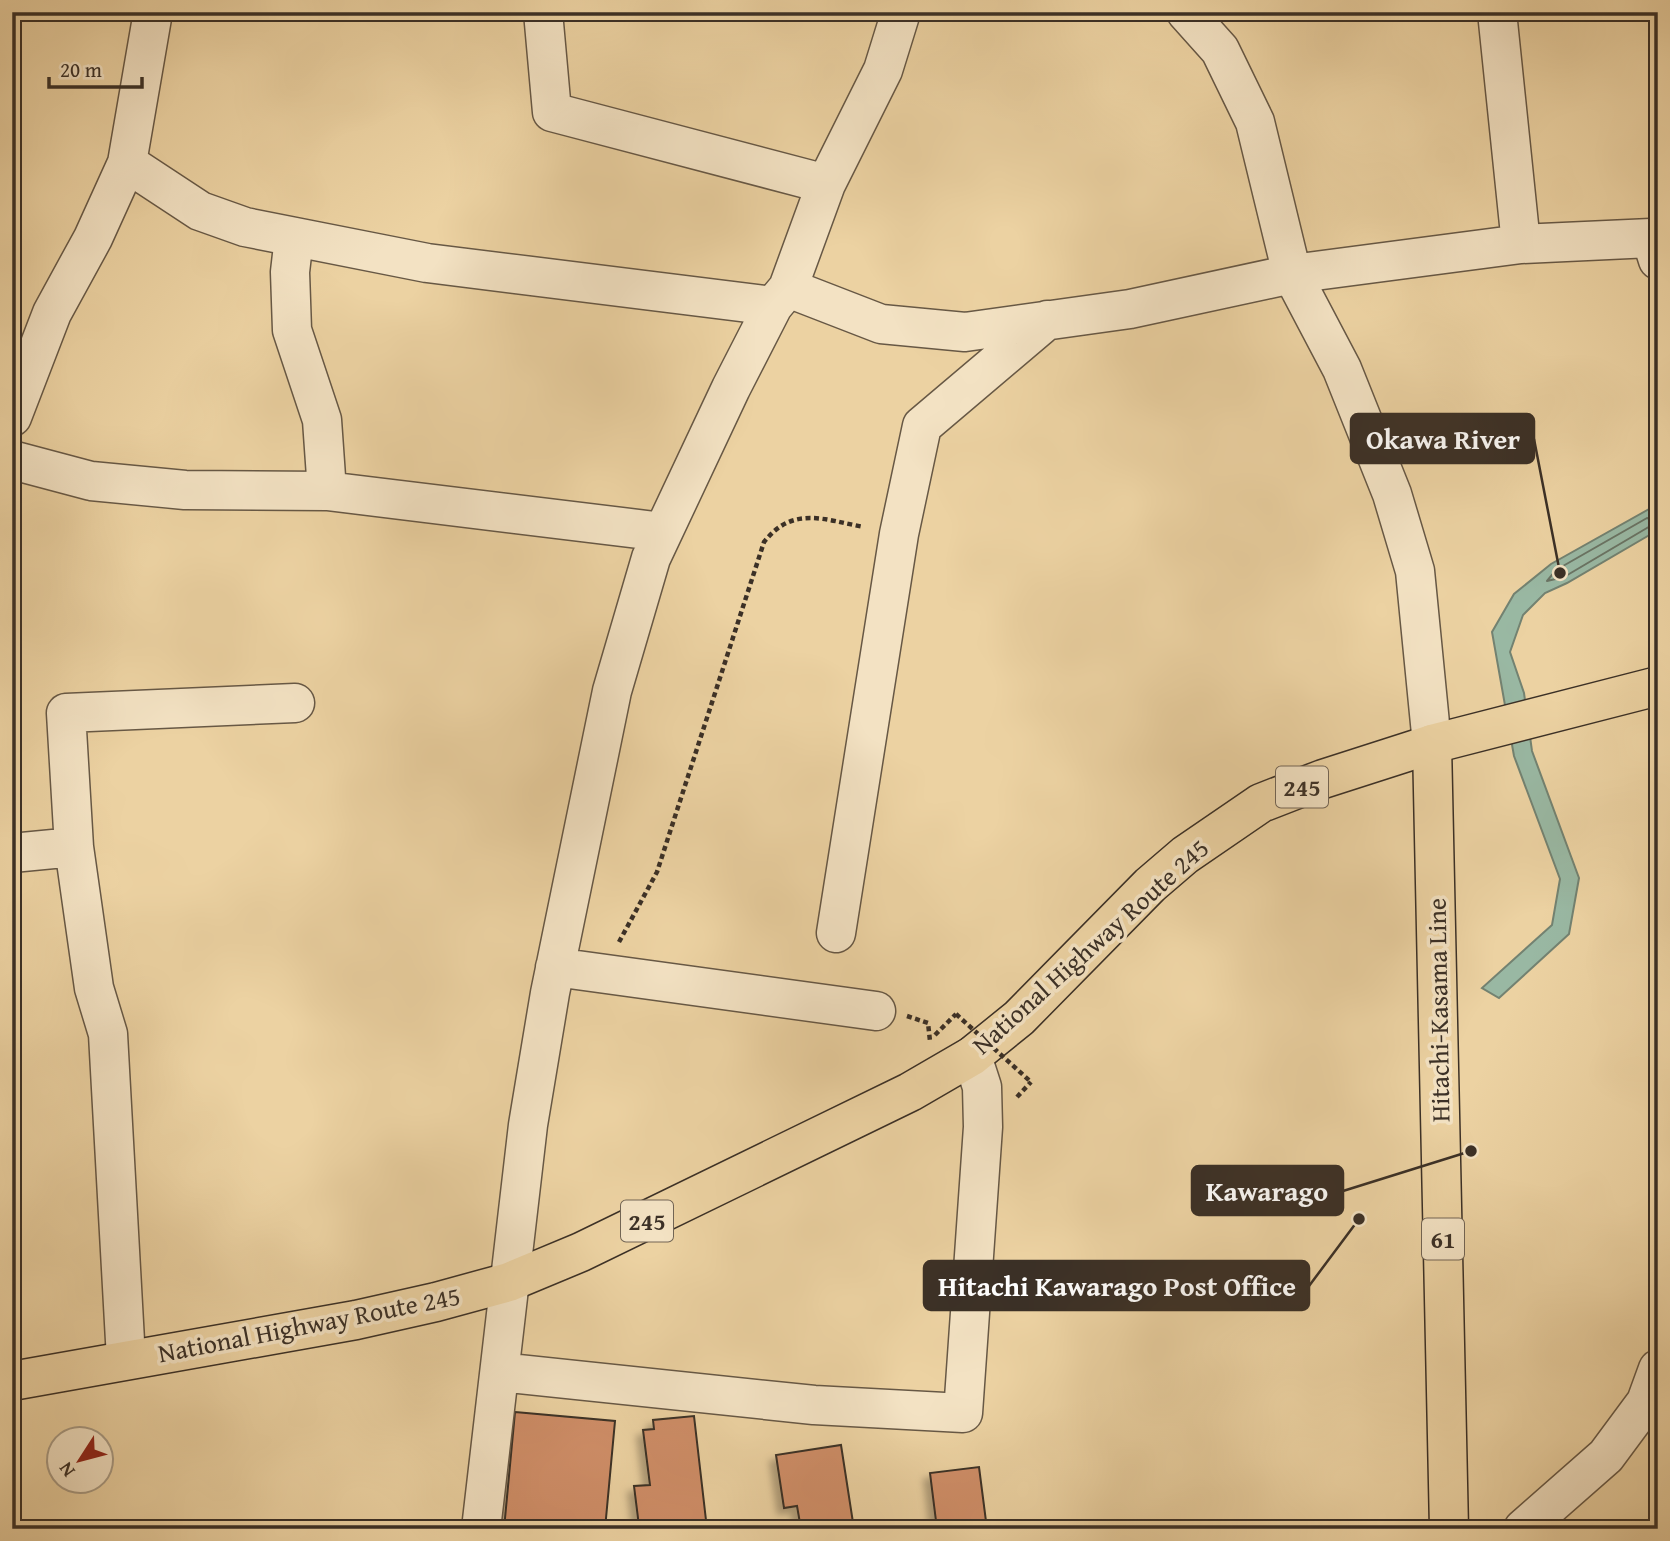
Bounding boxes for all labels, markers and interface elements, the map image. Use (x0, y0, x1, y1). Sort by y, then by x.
scale bar (49, 46, 142, 90)
text: 20 m (60, 54, 102, 85)
callout: Okawa River (1351, 414, 1534, 463)
text: Okawa River (1366, 418, 1520, 459)
road number: 245 (1276, 766, 1328, 808)
street label: National Highway Route 245 (963, 829, 1217, 1063)
street label: Hitachi-Kasama Line (1417, 898, 1459, 1122)
callout: Kawarago (1192, 1166, 1343, 1215)
text: Kawarago (1206, 1170, 1328, 1211)
road number: 245 (621, 1200, 673, 1241)
road number: 61 (1422, 1218, 1464, 1260)
callout: Hitachi Kawarago Post Office (924, 1261, 1309, 1310)
text: Hitachi Kawarago Post Office (938, 1265, 1296, 1306)
street label: National Highway Route 245 (155, 1276, 463, 1372)
north arrow (46, 1426, 116, 1496)
text: N (51, 1456, 81, 1483)

